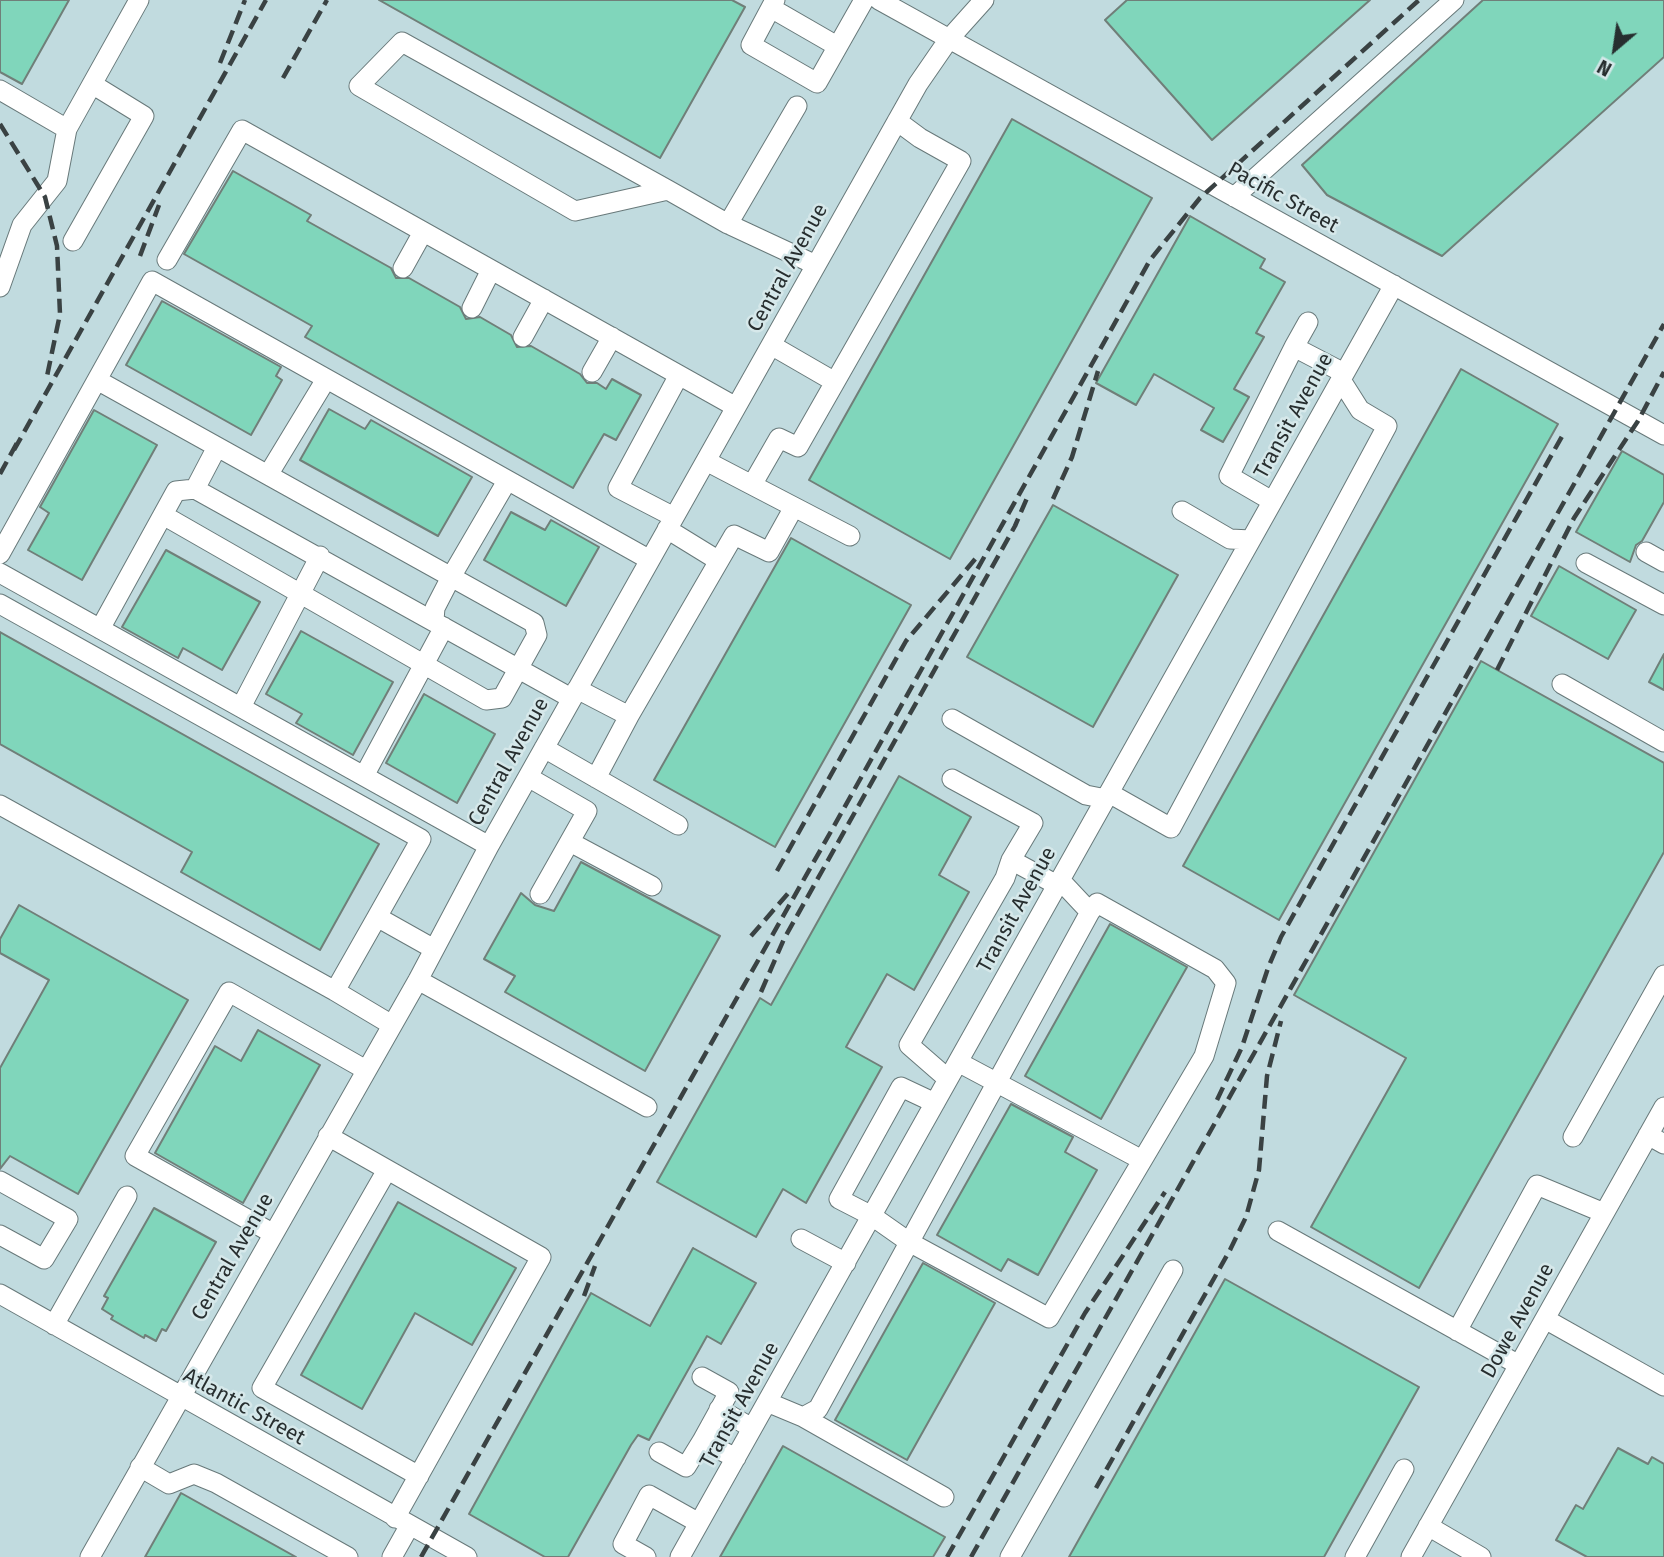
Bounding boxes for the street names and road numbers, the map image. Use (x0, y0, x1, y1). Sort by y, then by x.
street label: Pacific Street (1223, 157, 1343, 239)
street label: Central Avenue (742, 199, 834, 337)
street label: Transit Avenue (1249, 349, 1339, 483)
street label: Central Avenue (463, 693, 555, 831)
street label: Transit Avenue (972, 843, 1062, 977)
street label: Central Avenue (186, 1189, 280, 1325)
street label: Dowe Avenue (1476, 1259, 1560, 1383)
street label: Transit Avenue (695, 1338, 785, 1472)
street label: Atlantic Street (179, 1363, 309, 1451)

